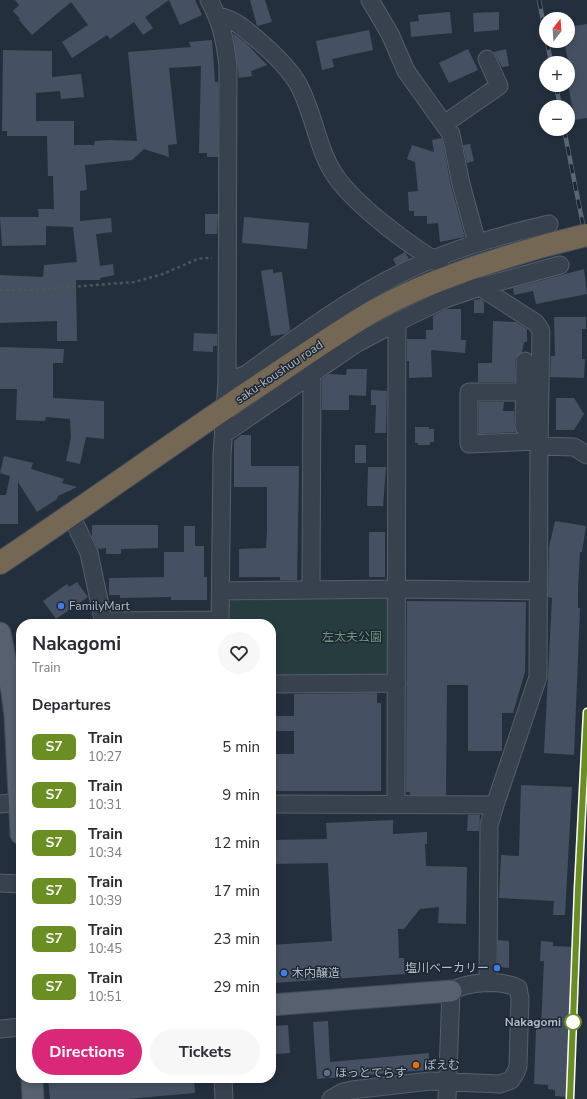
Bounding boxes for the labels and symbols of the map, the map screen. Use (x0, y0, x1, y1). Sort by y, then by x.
north arrow (539, 12, 575, 48)
street label: saku-koushuu road (232, 337, 326, 407)
place label: FamilyMart (69, 598, 131, 614)
marker: FamilyMart (56, 601, 66, 611)
park label: 左太夫公園 (322, 629, 382, 645)
place label: 塩川ベーカリー (405, 960, 489, 976)
marker: 塩川ベーカリー (492, 963, 502, 973)
place label: 木内醸造 (292, 965, 340, 981)
marker: 木内醸造 (279, 968, 289, 978)
marker: Nakagomi (564, 1013, 582, 1031)
place label: Nakagomi (505, 1014, 561, 1030)
place label: ぽえむ (424, 1057, 460, 1073)
marker: ぽえむ (411, 1060, 421, 1070)
place label: ほっとてらす (335, 1065, 406, 1081)
marker: ほっとてらす (322, 1068, 332, 1078)

